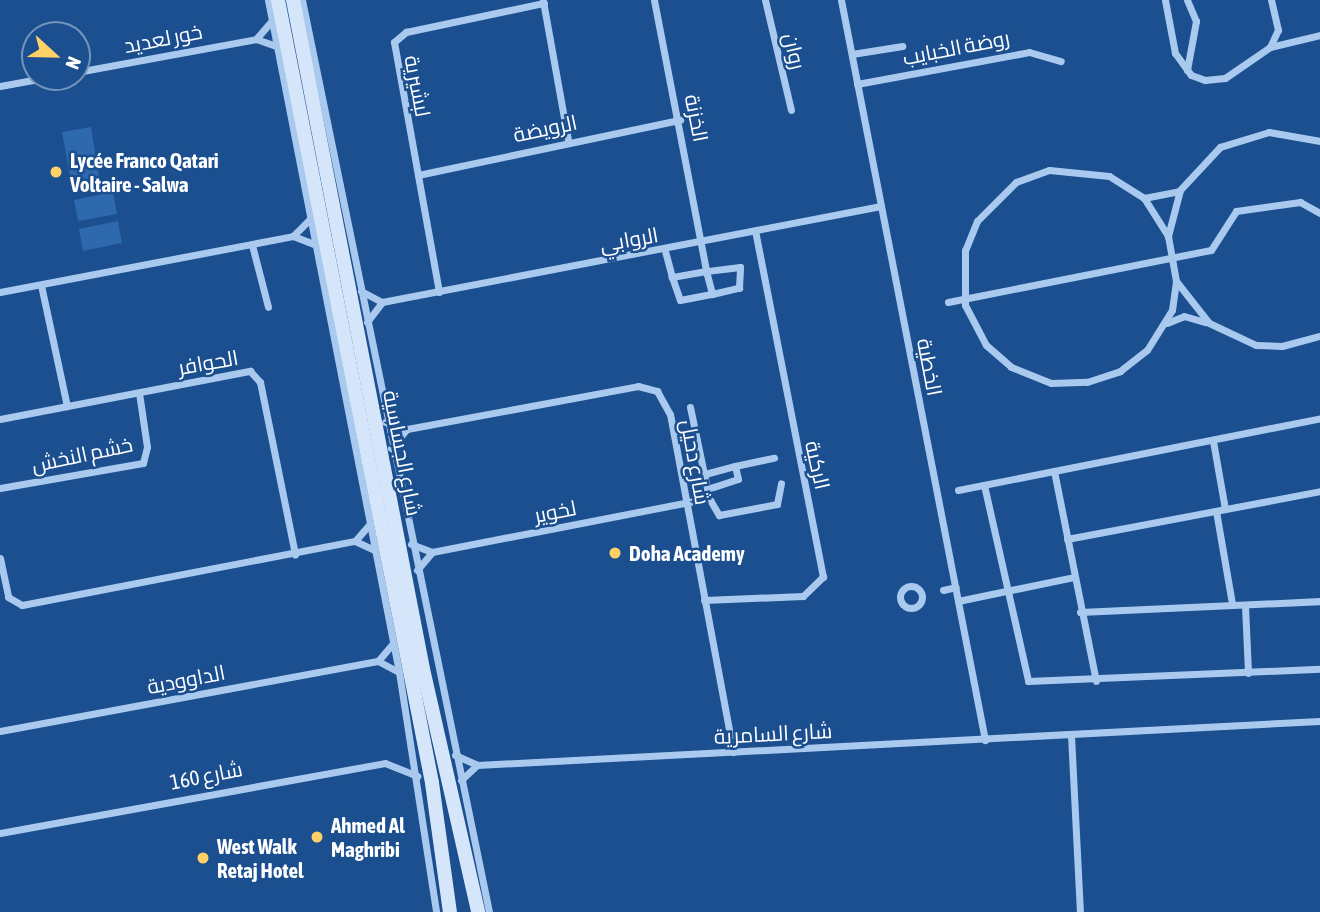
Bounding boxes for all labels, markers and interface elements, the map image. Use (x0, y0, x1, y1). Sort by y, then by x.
street label: خور لعديد (122, 18, 204, 58)
north arrow (21, 21, 91, 91)
street label: روضة الخبايب (900, 24, 1012, 70)
street label: روان (779, 30, 811, 72)
street label: لبشيرية (400, 53, 436, 119)
text: N (61, 54, 86, 72)
street label: الخزنة (680, 92, 714, 144)
street label: الرويضة (511, 109, 579, 147)
place label: Lycée Franco Qatari Voltaire - Salwa (70, 147, 219, 197)
marker: Lycée Franco Qatari Voltaire - Salwa (48, 164, 64, 180)
street label: الروابي (598, 221, 660, 257)
street label: الخطية (912, 336, 948, 398)
street label: الحوافر (176, 344, 240, 380)
street label: شارع الجساسية (378, 388, 428, 518)
street label: شارع دحيل (676, 417, 716, 507)
street label: خشم النخش (29, 431, 135, 477)
street label: الركية (800, 438, 836, 492)
street label: لخوير (532, 495, 578, 527)
place label: Doha Academy (629, 540, 745, 566)
marker: Doha Academy (607, 545, 623, 561)
street label: الداوودية (145, 659, 227, 699)
street label: شارع السامرية (713, 717, 833, 749)
street label: شارع 160 (168, 756, 244, 794)
place label: Ahmed Al Maghribi (331, 812, 405, 862)
marker: Ahmed Al Maghribi (309, 829, 325, 845)
place label: West Walk Retaj Hotel (217, 833, 304, 883)
marker: West Walk Retaj Hotel (195, 850, 211, 866)

